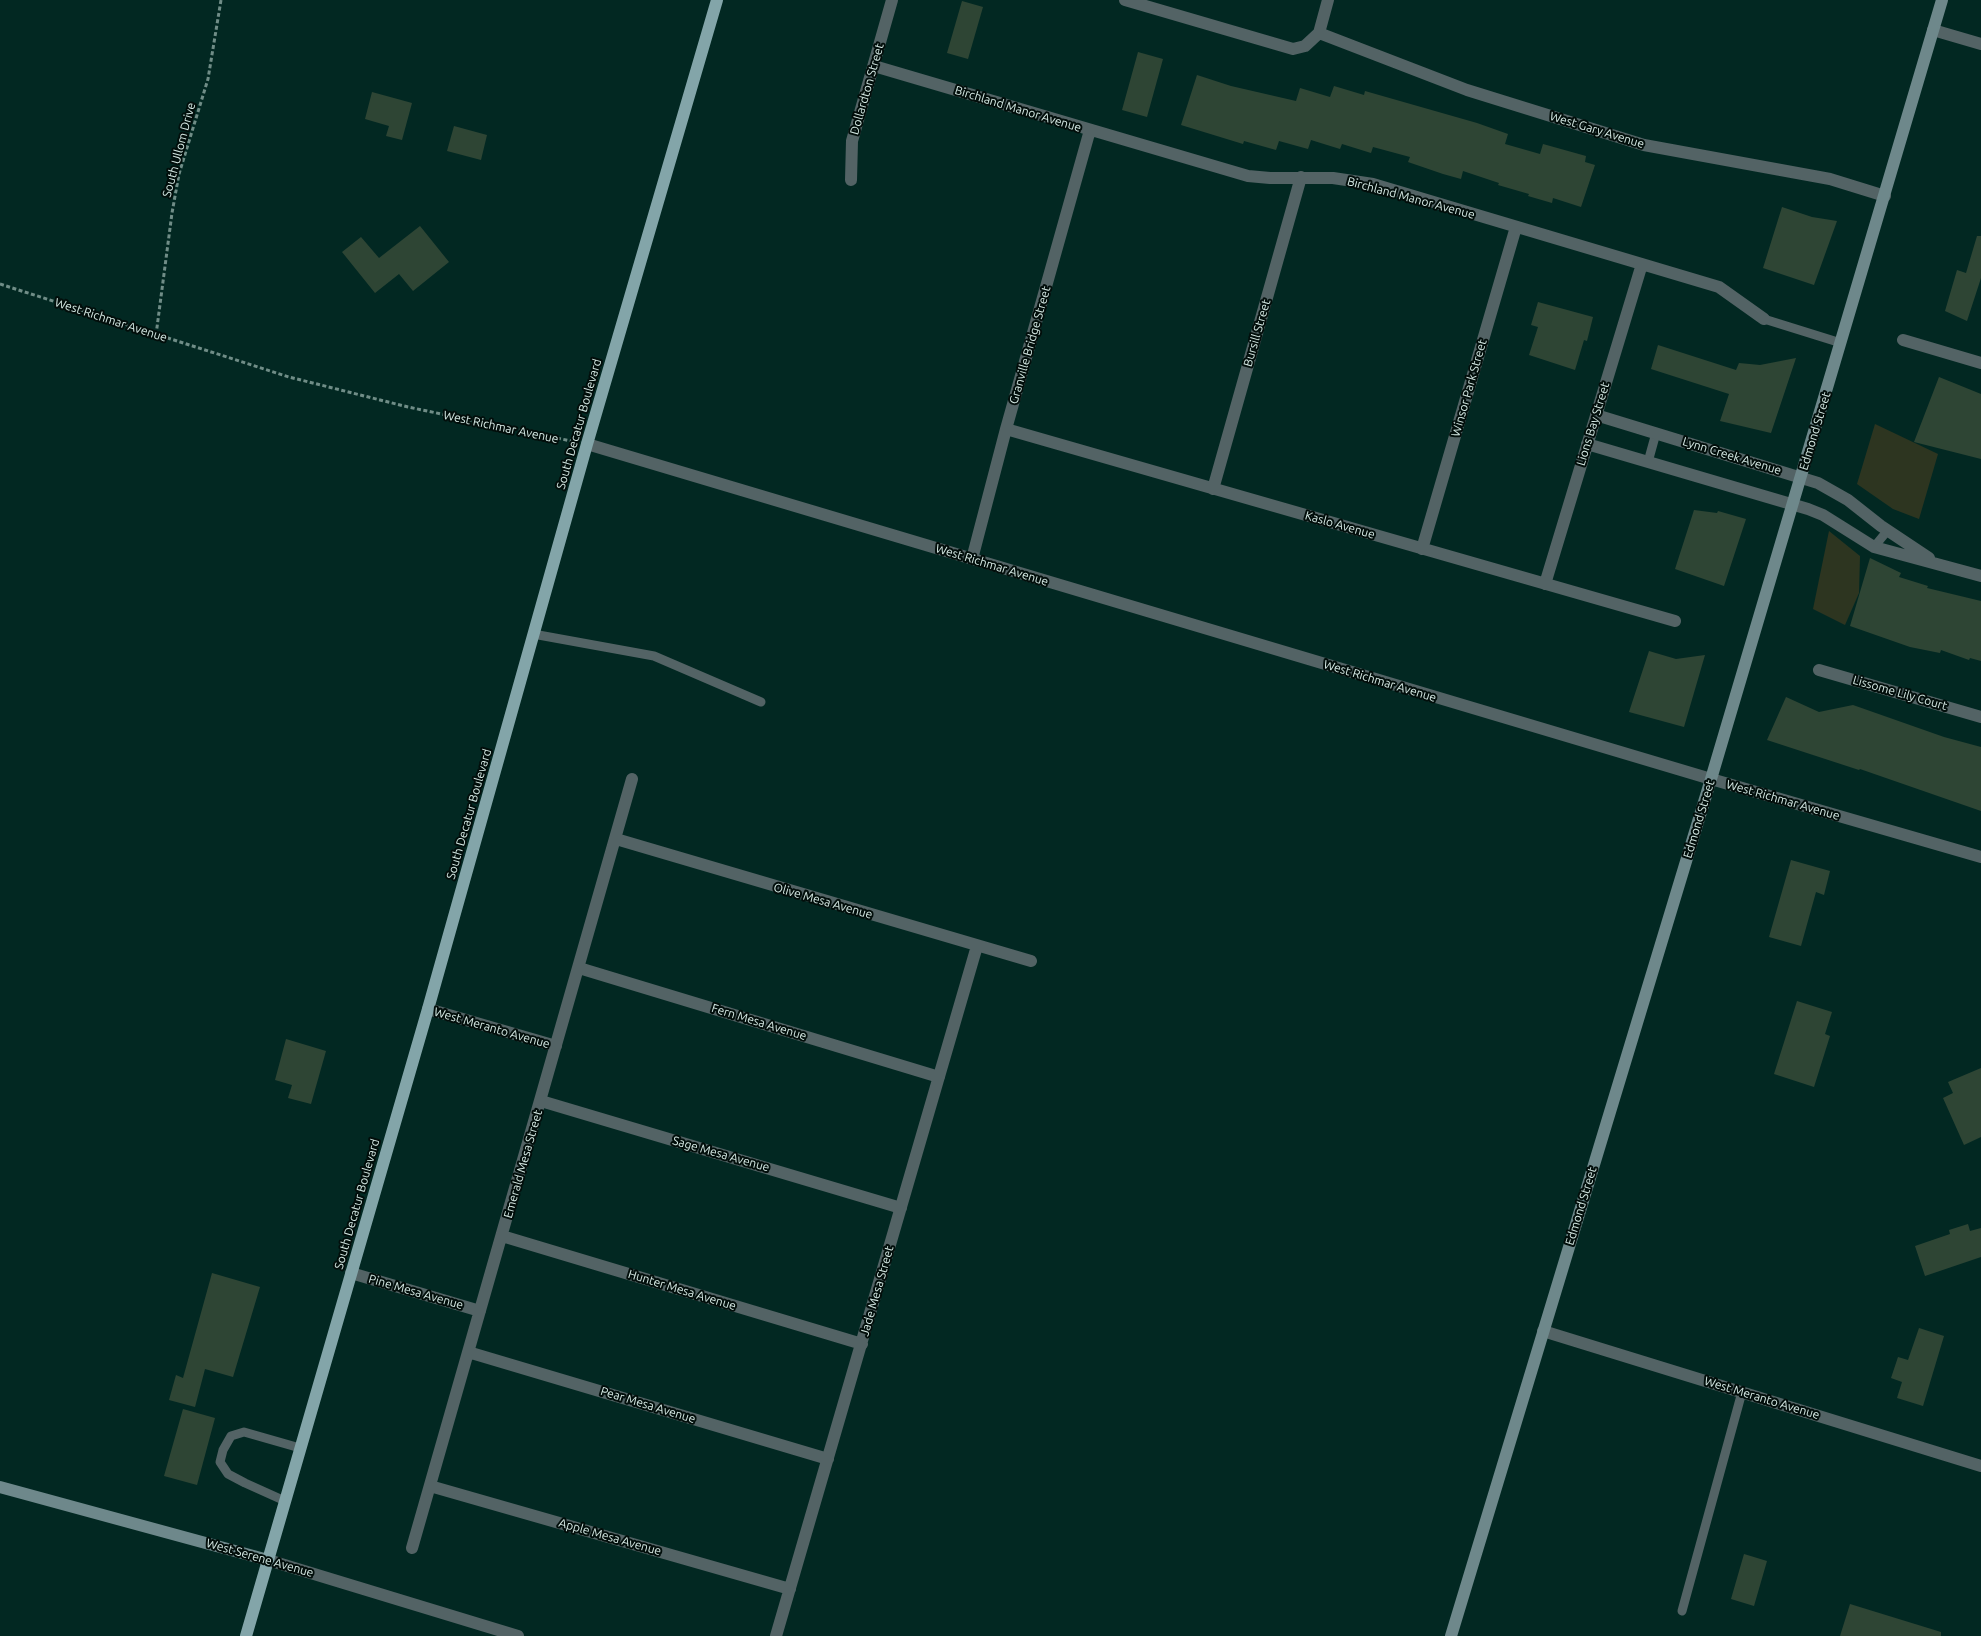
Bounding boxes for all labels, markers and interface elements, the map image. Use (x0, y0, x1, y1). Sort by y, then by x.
street label: Dollardton Street (847, 42, 887, 136)
street label: Birchland Manor Avenue (953, 83, 1083, 135)
street label: South Ullom Drive (159, 101, 199, 199)
street label: West Gary Avenue (1548, 109, 1646, 151)
street label: Birchland Manor Avenue (1346, 174, 1476, 222)
street label: Granville Bridge Street (1006, 284, 1054, 406)
street label: West Richmar Avenue (53, 295, 169, 345)
street label: Bursill Street (1240, 298, 1274, 368)
street label: Winsor Park Street (1448, 338, 1490, 438)
street label: South Decatur Boulevard (553, 357, 605, 491)
street label: Lions Bay Street (1573, 380, 1613, 468)
street label: Edmond Street (1796, 390, 1834, 472)
street label: West Richmar Avenue (442, 408, 560, 446)
street label: Lynn Creek Avenue (1681, 434, 1783, 478)
street label: Kaslo Avenue (1303, 508, 1377, 542)
street label: West Richmar Avenue (934, 541, 1050, 589)
street label: West Richmar Avenue (1322, 657, 1438, 705)
street label: Lissome Lily Court (1851, 673, 1949, 713)
street label: South Decatur Boulevard (443, 747, 495, 881)
street label: West Richmar Avenue (1725, 777, 1841, 823)
street label: Edmond Street (1680, 778, 1718, 860)
street label: Olive Mesa Avenue (772, 880, 874, 922)
street label: Fern Mesa Avenue (710, 1001, 808, 1043)
street label: West Meranto Avenue (432, 1005, 552, 1051)
street label: Emerald Mesa Street (501, 1108, 545, 1220)
street label: Sage Mesa Avenue (671, 1133, 771, 1175)
street label: South Decatur Boulevard (331, 1137, 383, 1271)
street label: Edmond Street (1562, 1165, 1600, 1247)
street label: Jade Mesa Street (857, 1244, 897, 1338)
street label: Hunter Mesa Avenue (626, 1267, 738, 1313)
street label: Pine Mesa Avenue (367, 1272, 465, 1312)
street label: West Meranto Avenue (1703, 1374, 1821, 1422)
street label: Pear Mesa Avenue (599, 1384, 697, 1426)
street label: Apple Mesa Avenue (557, 1515, 663, 1559)
street label: West Serene Avenue (205, 1536, 315, 1580)

